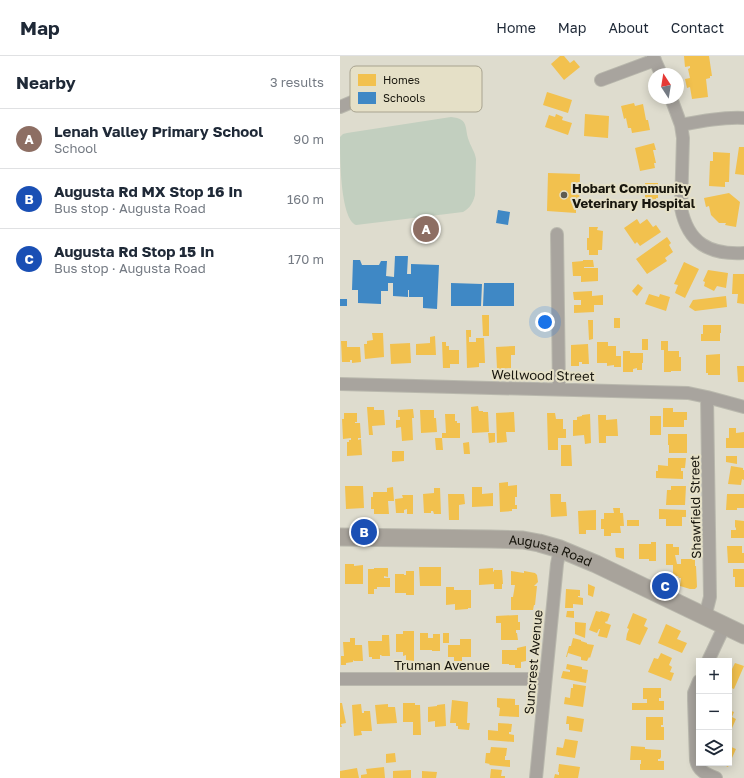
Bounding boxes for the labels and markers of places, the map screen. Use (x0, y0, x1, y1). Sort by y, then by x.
place label: Hobart Community Veterinary Hospital (572, 180, 696, 211)
marker: Hobart Community Veterinary Hospital (559, 190, 569, 200)
pin: A (413, 214, 439, 244)
pin: B (351, 517, 377, 547)
pin: C (652, 571, 678, 601)

